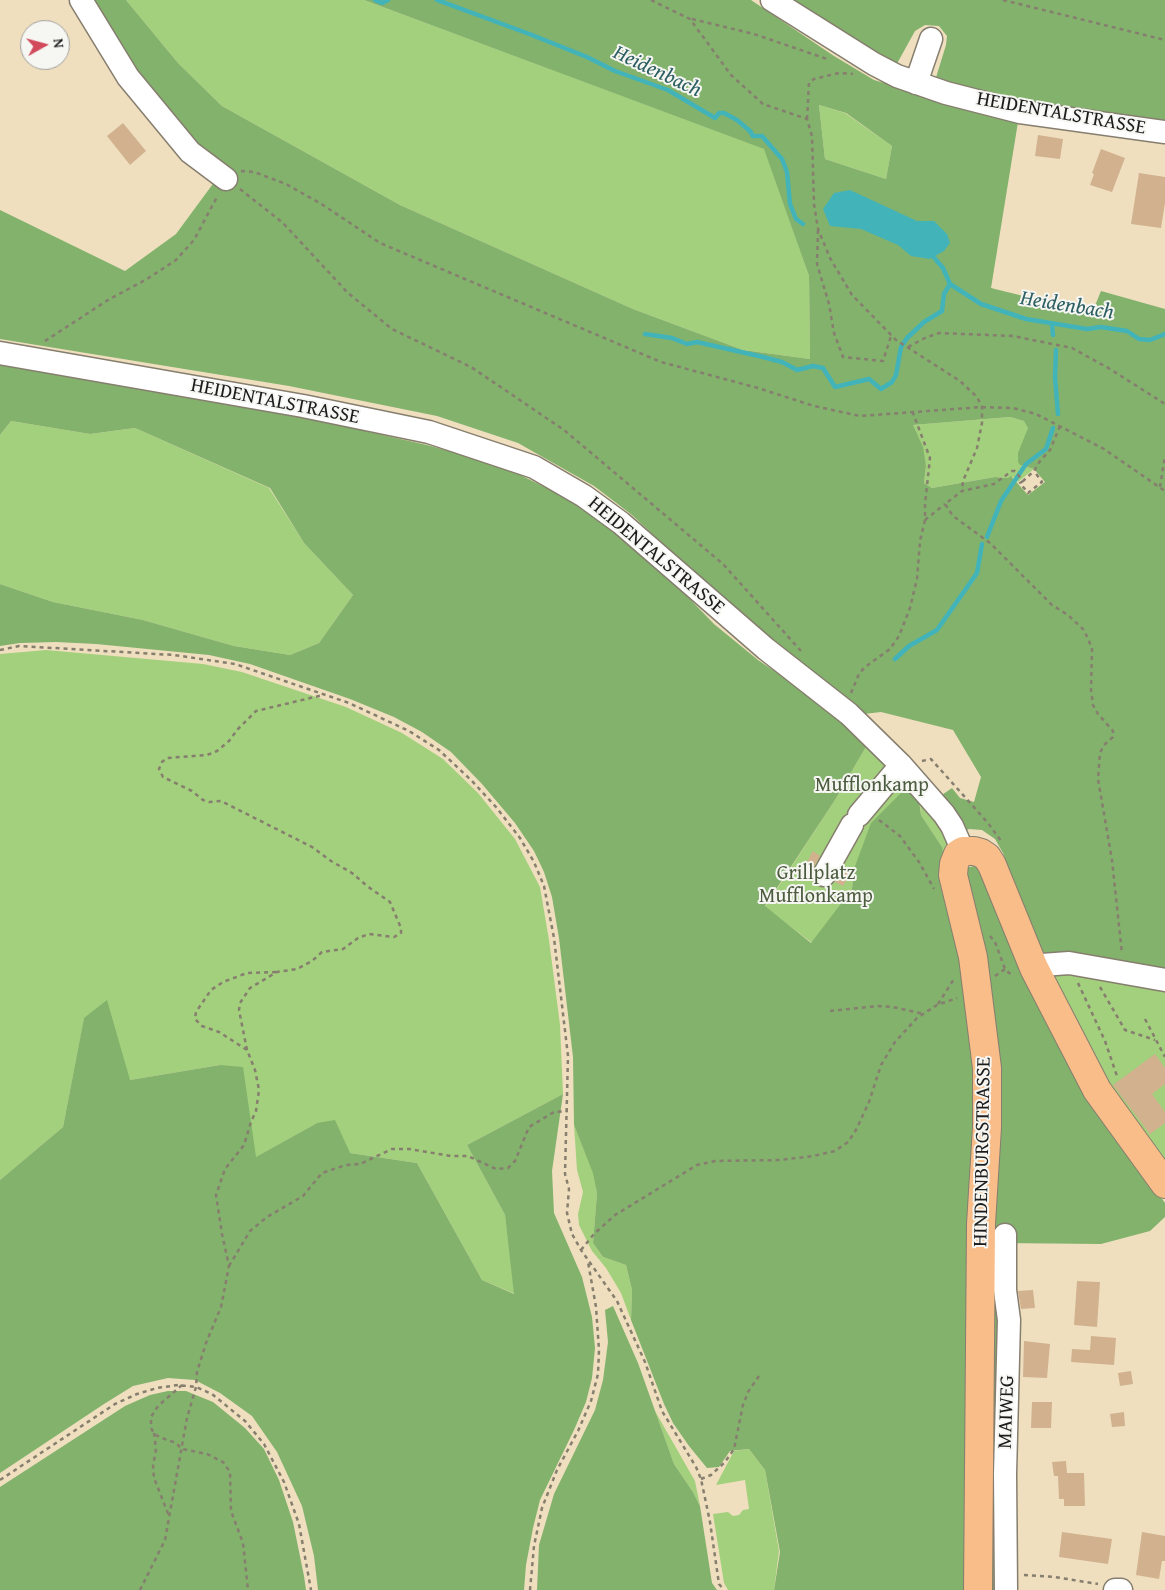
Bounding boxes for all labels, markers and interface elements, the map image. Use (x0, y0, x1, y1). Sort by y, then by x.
north arrow (20, 20, 70, 70)
text: N (48, 37, 69, 49)
water label: Heidenbach (609, 41, 705, 103)
street label: HEIDENTALSTRASSE (975, 87, 1147, 141)
water label: Heidenbach (1018, 286, 1116, 326)
street label: HEIDENTALSTRASSE (189, 374, 361, 430)
street label: HEIDENTALSTRASSE (583, 492, 729, 620)
park label: Mufflonkamp (815, 774, 929, 798)
park label: Grillplatz Mufflonkamp (759, 862, 873, 909)
street label: HINDENBURGSTRASSE (969, 1057, 997, 1247)
street label: MAIWEG (994, 1375, 1020, 1449)

